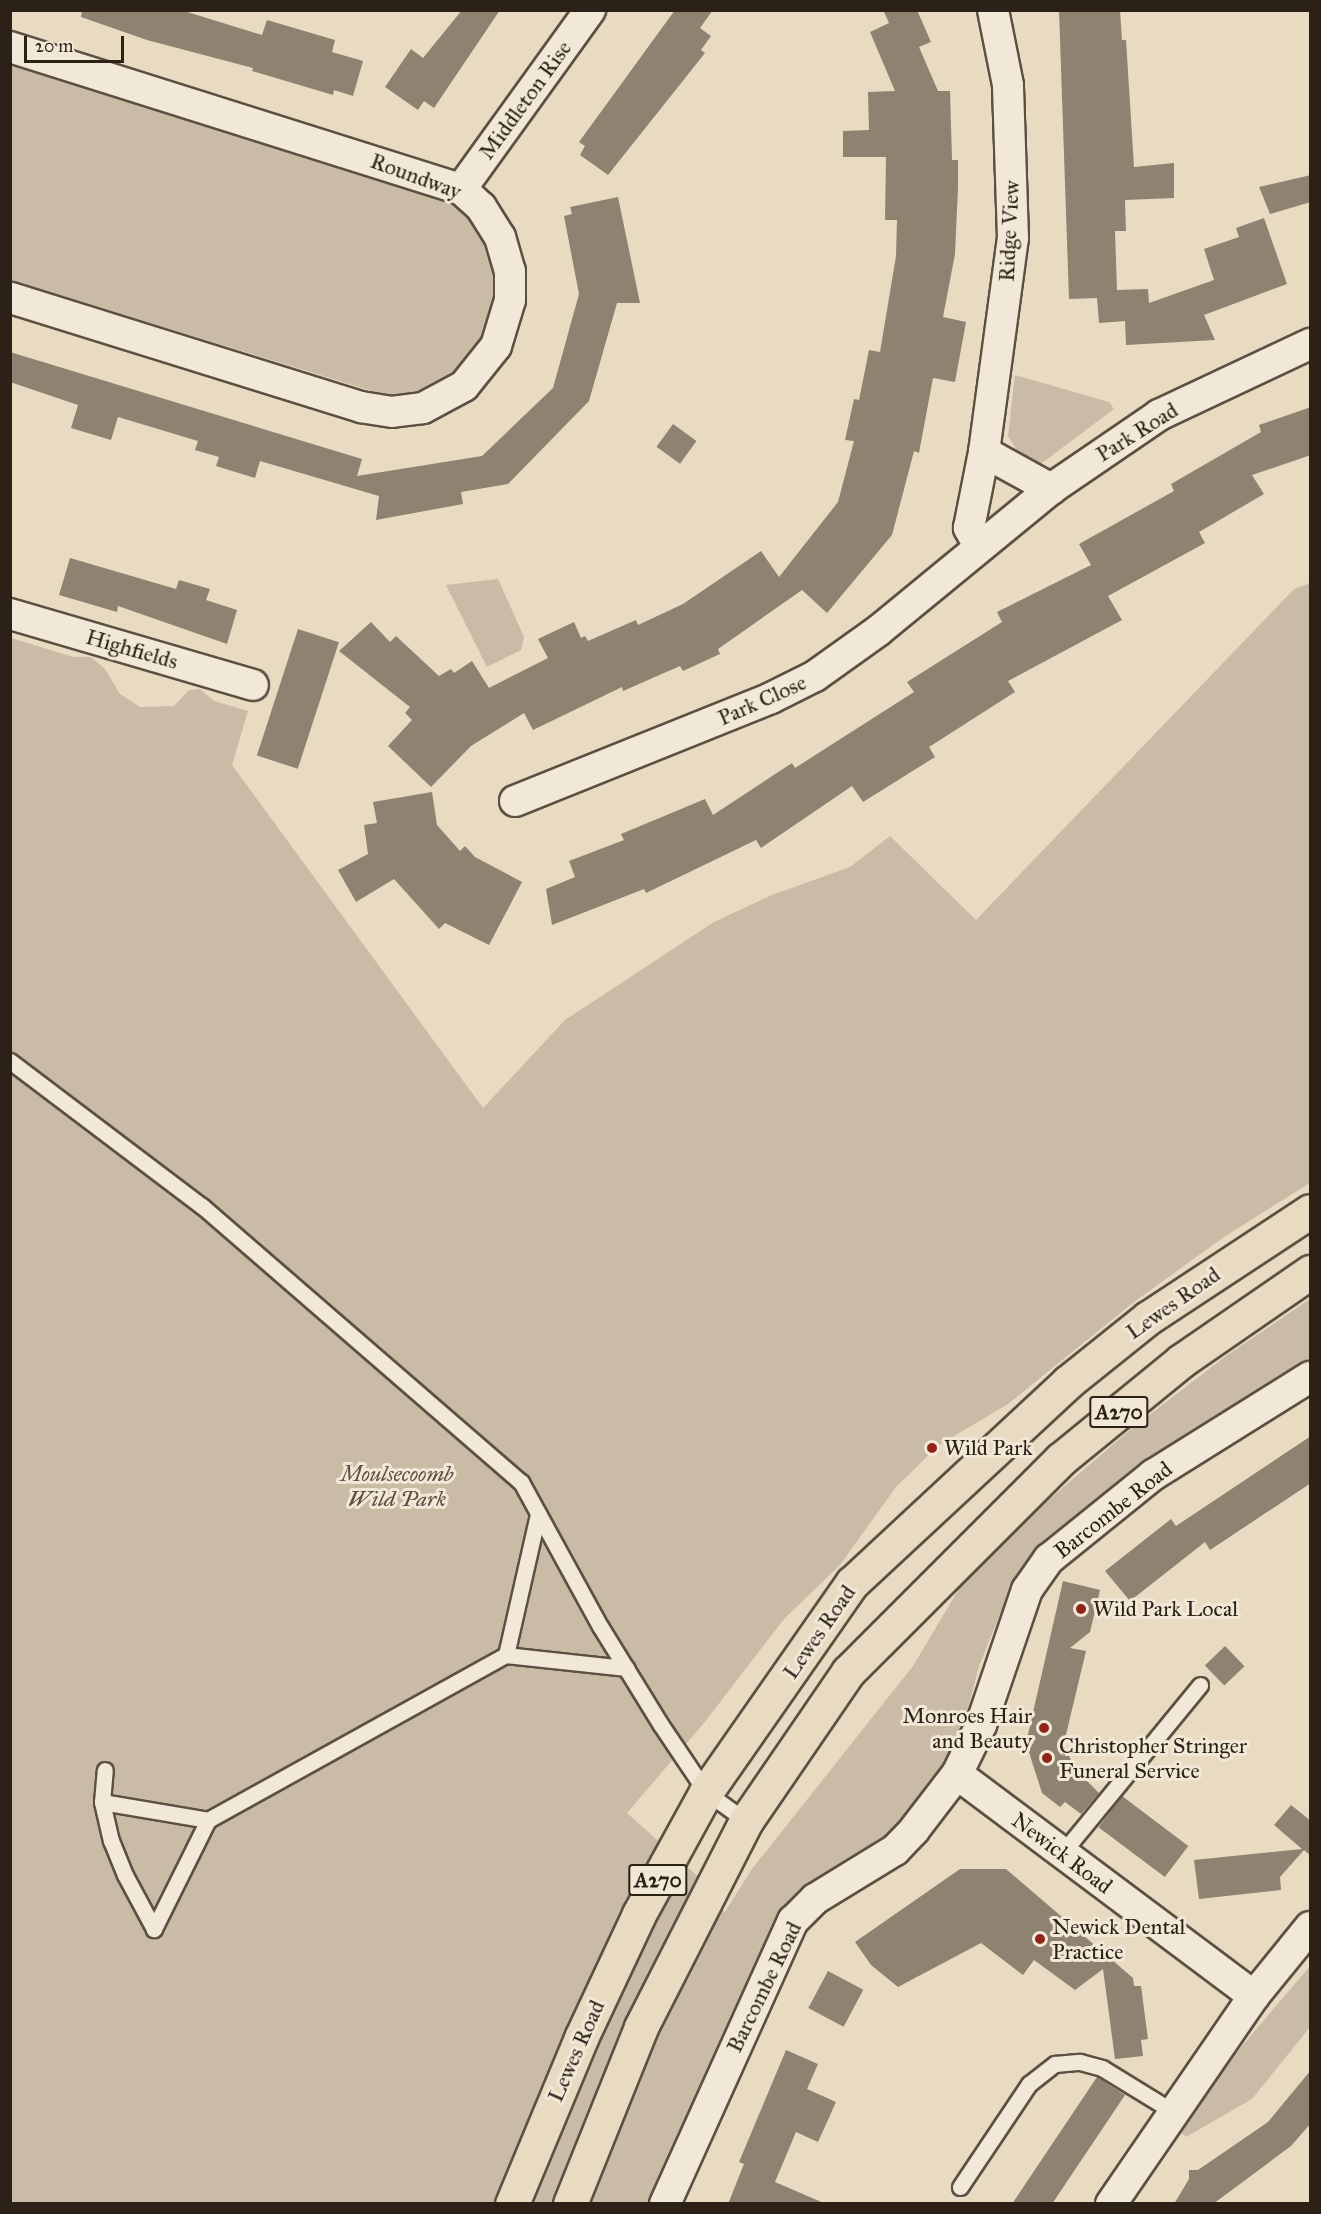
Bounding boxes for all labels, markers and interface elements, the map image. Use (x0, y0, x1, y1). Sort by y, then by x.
scale bar (27, 24, 128, 62)
text: 20 m (35, 35, 73, 57)
street label: Middleton Rise (473, 36, 577, 164)
street label: Roundway (367, 147, 465, 205)
street label: Ridge View (993, 180, 1025, 282)
street label: Park Road (1091, 397, 1183, 467)
street label: Highfields (83, 623, 181, 675)
street label: Park Close (714, 669, 810, 731)
street label: Lewes Road (1121, 1261, 1225, 1345)
road number: A270 (1089, 1394, 1149, 1430)
place label: Wild Park (944, 1435, 1032, 1461)
marker: Wild Park (925, 1441, 939, 1455)
street label: Barcombe Road (1049, 1456, 1177, 1564)
park label: Moulsecoomb Wild Park (340, 1460, 454, 1512)
street label: Lewes Road (777, 1580, 861, 1684)
place label: Wild Park Local (1093, 1596, 1238, 1622)
marker: Wild Park Local (1074, 1602, 1088, 1616)
place label: Monroes Hair and Beauty (902, 1702, 1032, 1754)
marker: Monroes Hair and Beauty (1037, 1721, 1051, 1735)
place label: Christopher Stringer Funeral Service (1059, 1732, 1247, 1784)
marker: Christopher Stringer Funeral Service (1040, 1751, 1054, 1765)
street label: Newick Road (1007, 1807, 1117, 1899)
road number: A270 (628, 1862, 688, 1898)
place label: Newick Dental Practice (1052, 1913, 1185, 1964)
street label: Barcombe Road (721, 1917, 807, 2057)
marker: Newick Dental Practice (1033, 1932, 1047, 1946)
street label: Lewes Road (542, 1996, 610, 2106)

